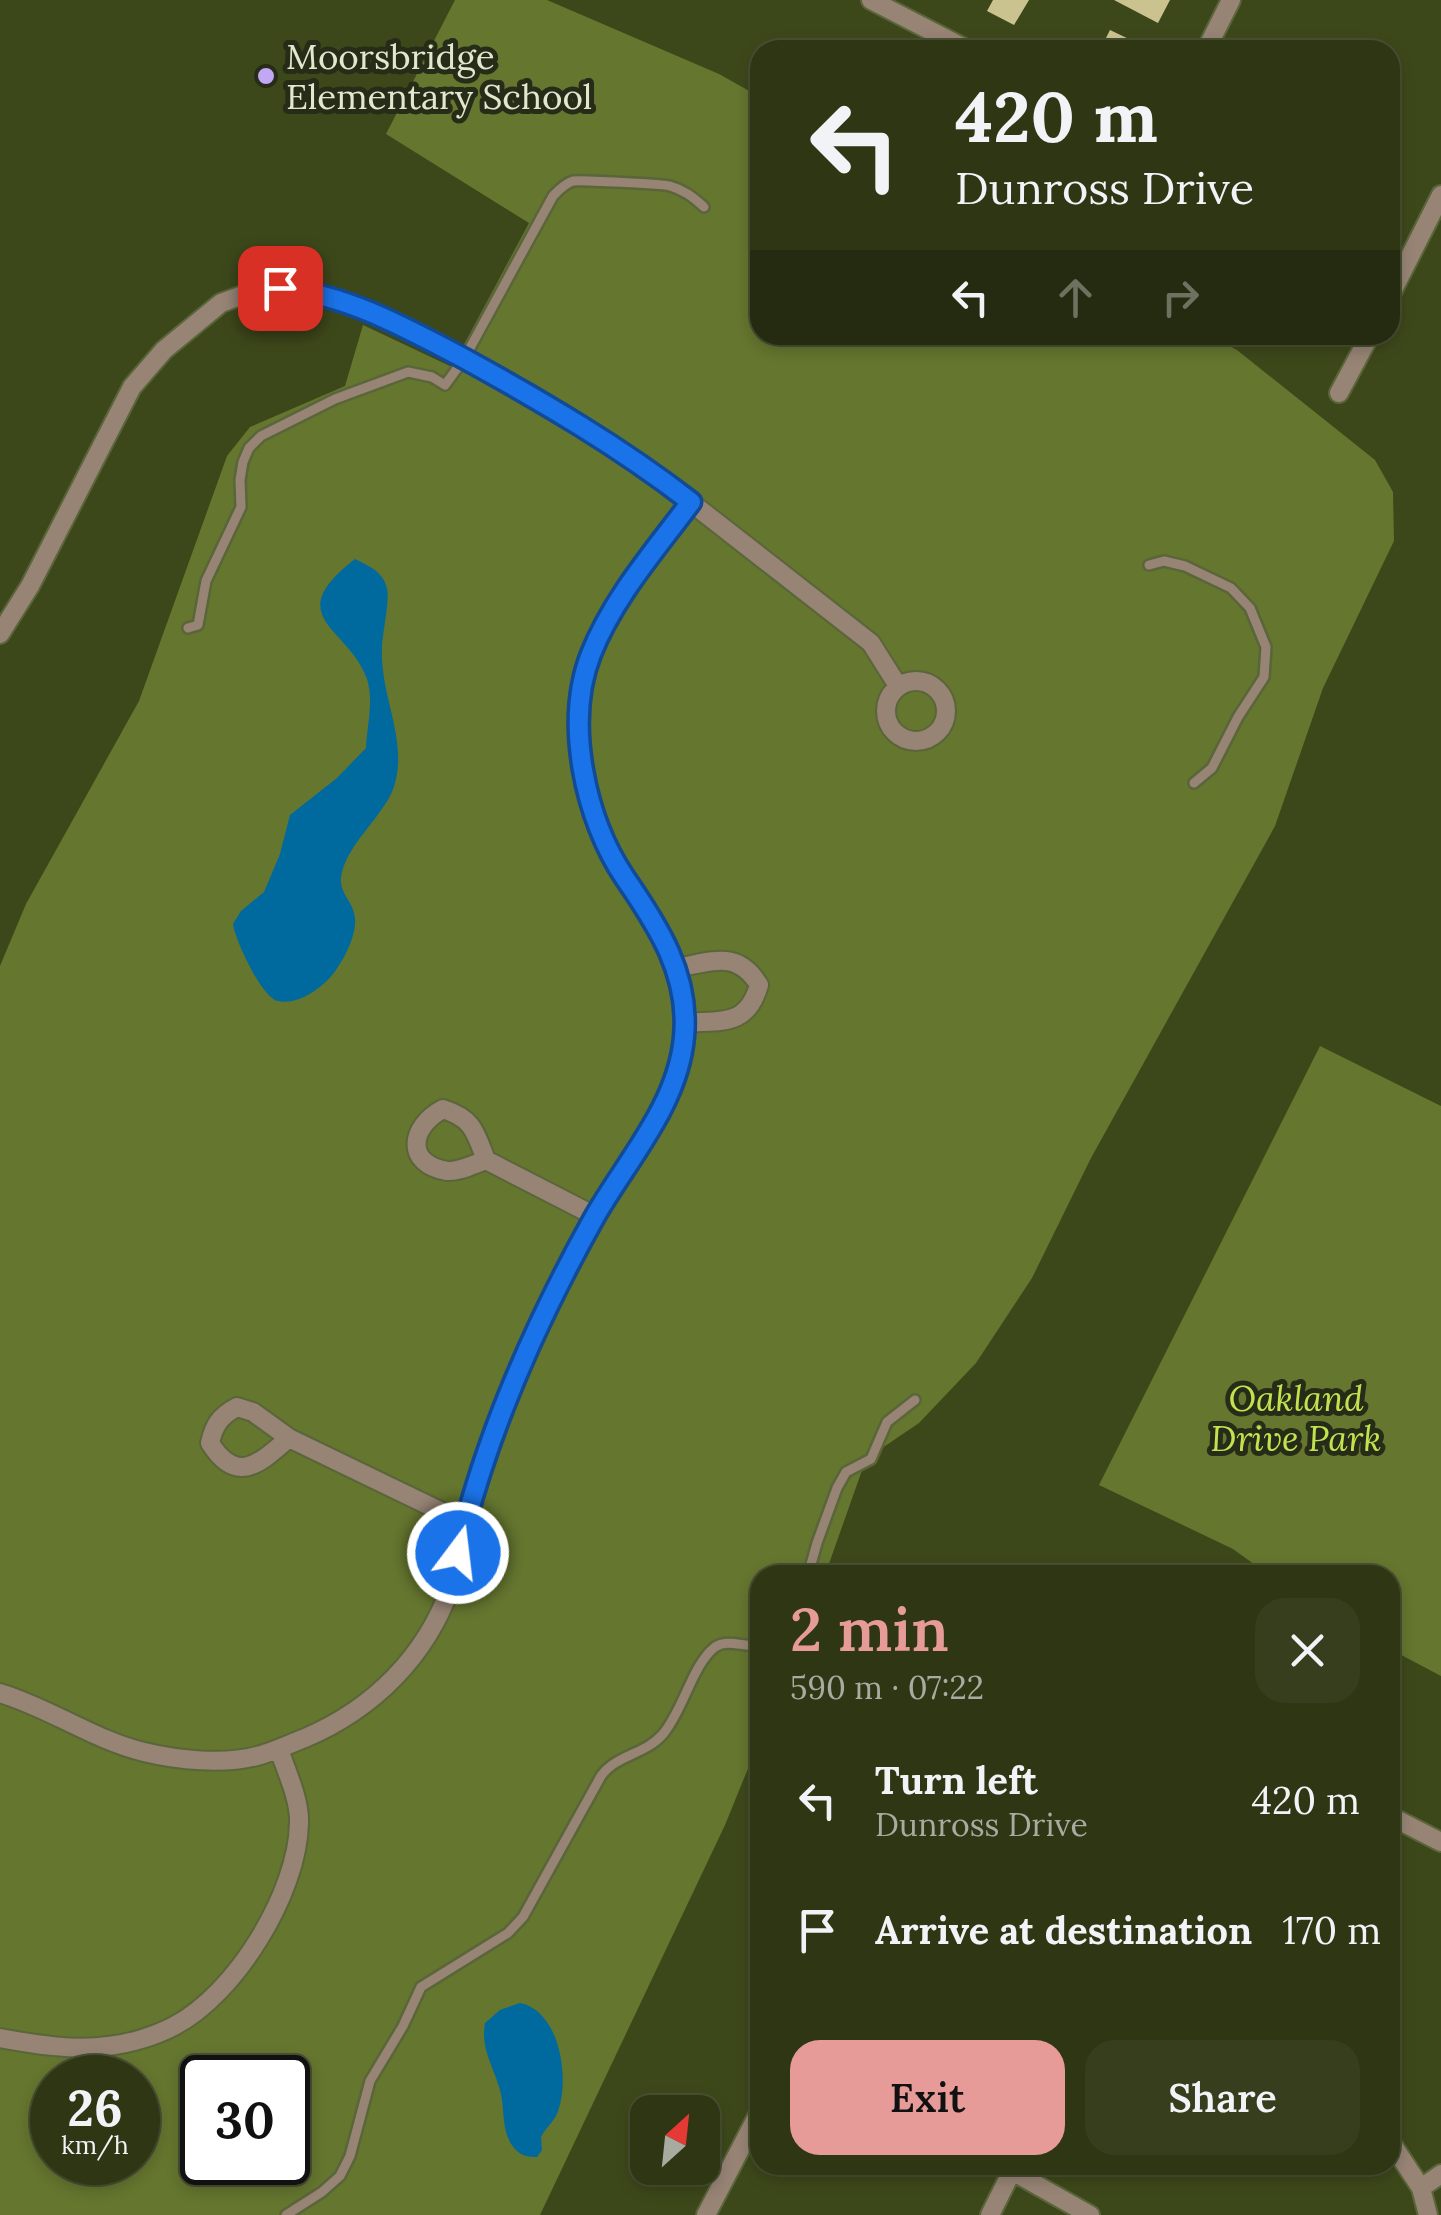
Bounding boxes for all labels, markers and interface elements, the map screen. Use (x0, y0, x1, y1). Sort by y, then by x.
place label: Moorsbridge Elementary School (286, 34, 592, 119)
marker: Moorsbridge Elementary School (255, 65, 277, 87)
text: 420 m (955, 72, 1158, 161)
icon: left (790, 80, 920, 210)
text: Dunross Drive (955, 159, 1254, 216)
pin (238, 246, 323, 331)
icon: arrive (253, 261, 308, 316)
icon: left (943, 270, 998, 325)
icon: ahead (1048, 270, 1103, 325)
icon: right (1153, 270, 1208, 325)
park label: Oakland Drive Park (1211, 1376, 1381, 1461)
position arrow (406, 1501, 510, 1605)
text: 2 min (790, 1591, 949, 1667)
button: close (1255, 1598, 1360, 1703)
text: 590 m · 07:22 (790, 1667, 984, 1708)
text: Turn left (875, 1756, 1038, 1804)
icon: left (790, 1773, 845, 1828)
text: 420 m (1251, 1776, 1360, 1824)
text: Dunross Drive (875, 1804, 1088, 1845)
icon: arrive (790, 1903, 845, 1958)
text: Arrive at destination (875, 1906, 1252, 1954)
text: 170 m (1282, 1906, 1381, 1954)
button: Exit (790, 2040, 1065, 2155)
button: Share (1085, 2040, 1360, 2155)
speed limit sign: 30 (180, 2055, 310, 2185)
text: 26 (67, 2076, 123, 2140)
north arrow (630, 2095, 720, 2185)
map controls (630, 2095, 720, 2185)
text: km/h (61, 2129, 129, 2161)

